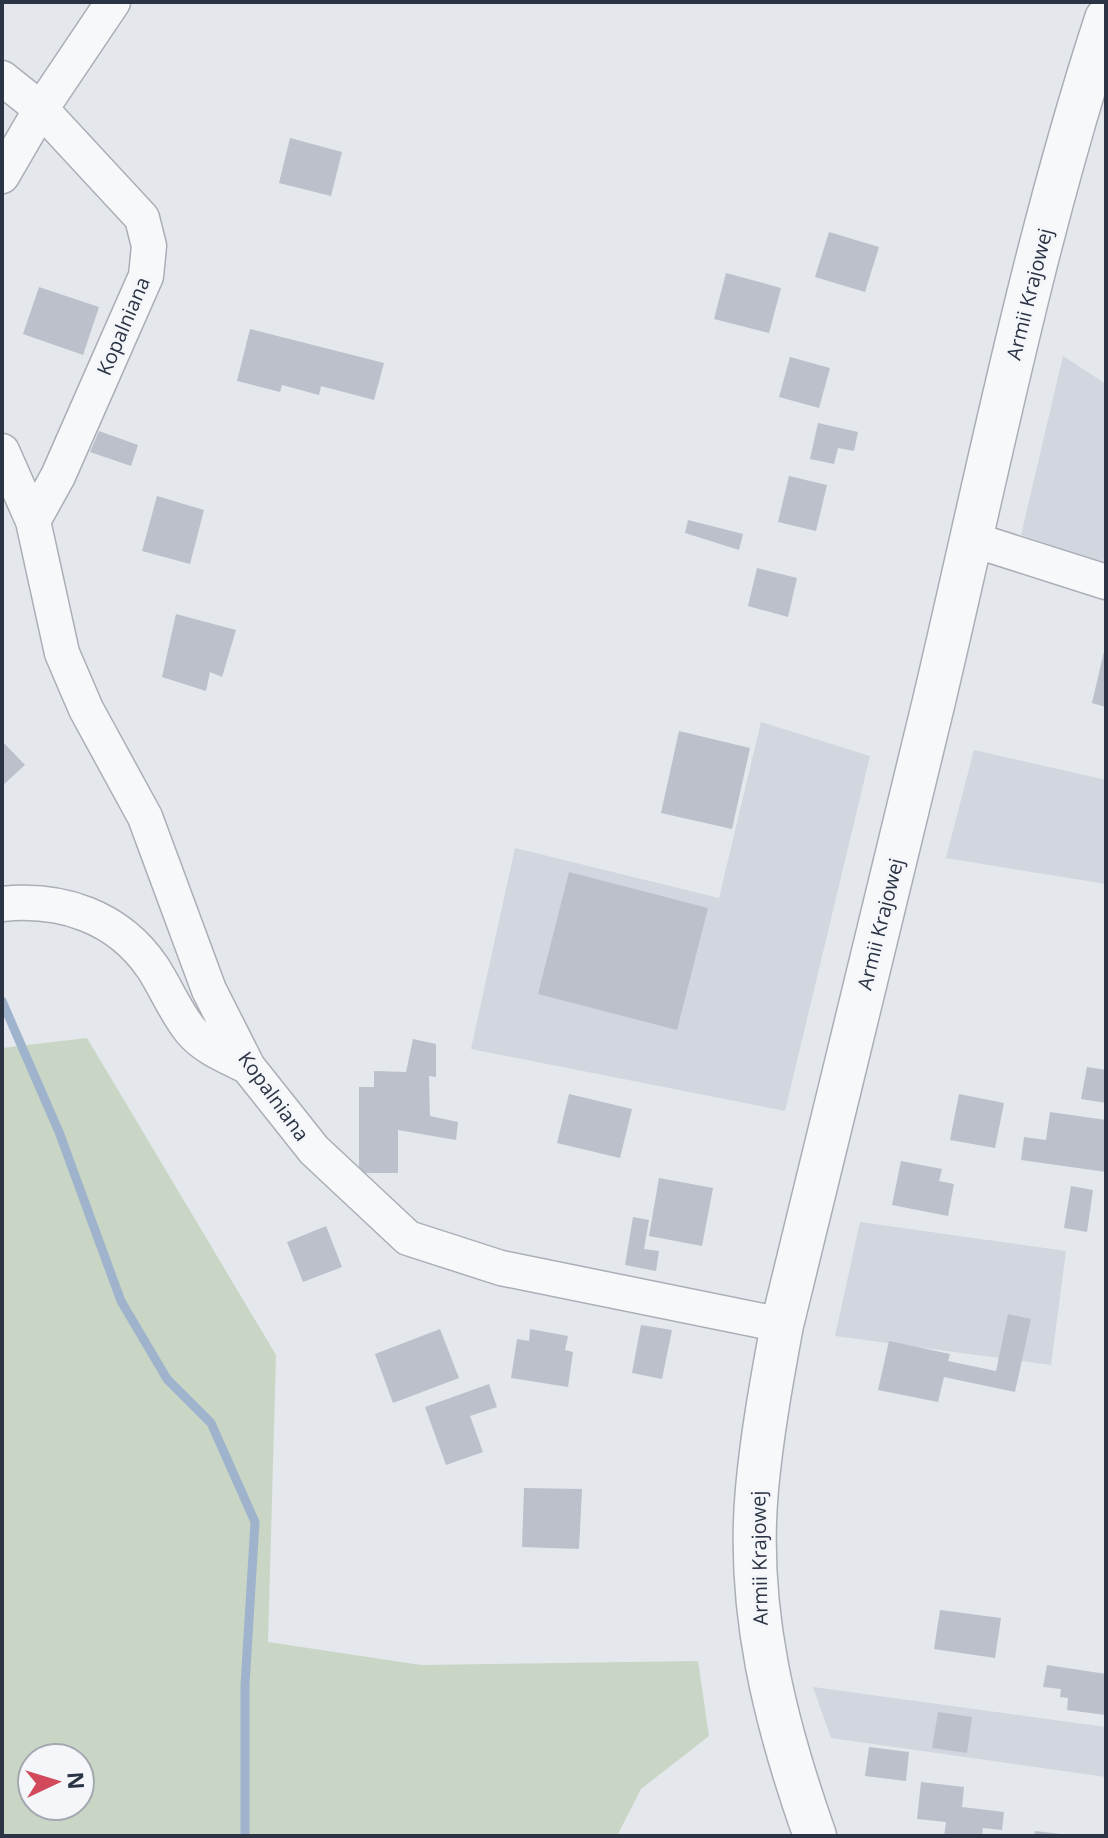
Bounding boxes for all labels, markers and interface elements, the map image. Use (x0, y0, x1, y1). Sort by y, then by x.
street label: Armii Krajowej (1000, 225, 1058, 363)
street label: Kopalniana (90, 273, 156, 379)
street label: Armii Krajowej (851, 855, 909, 993)
street label: Kopalniana (232, 1046, 316, 1146)
street label: Armii Krajowej (744, 1490, 774, 1626)
north arrow (16, 1742, 96, 1822)
text: N (61, 1771, 93, 1791)

